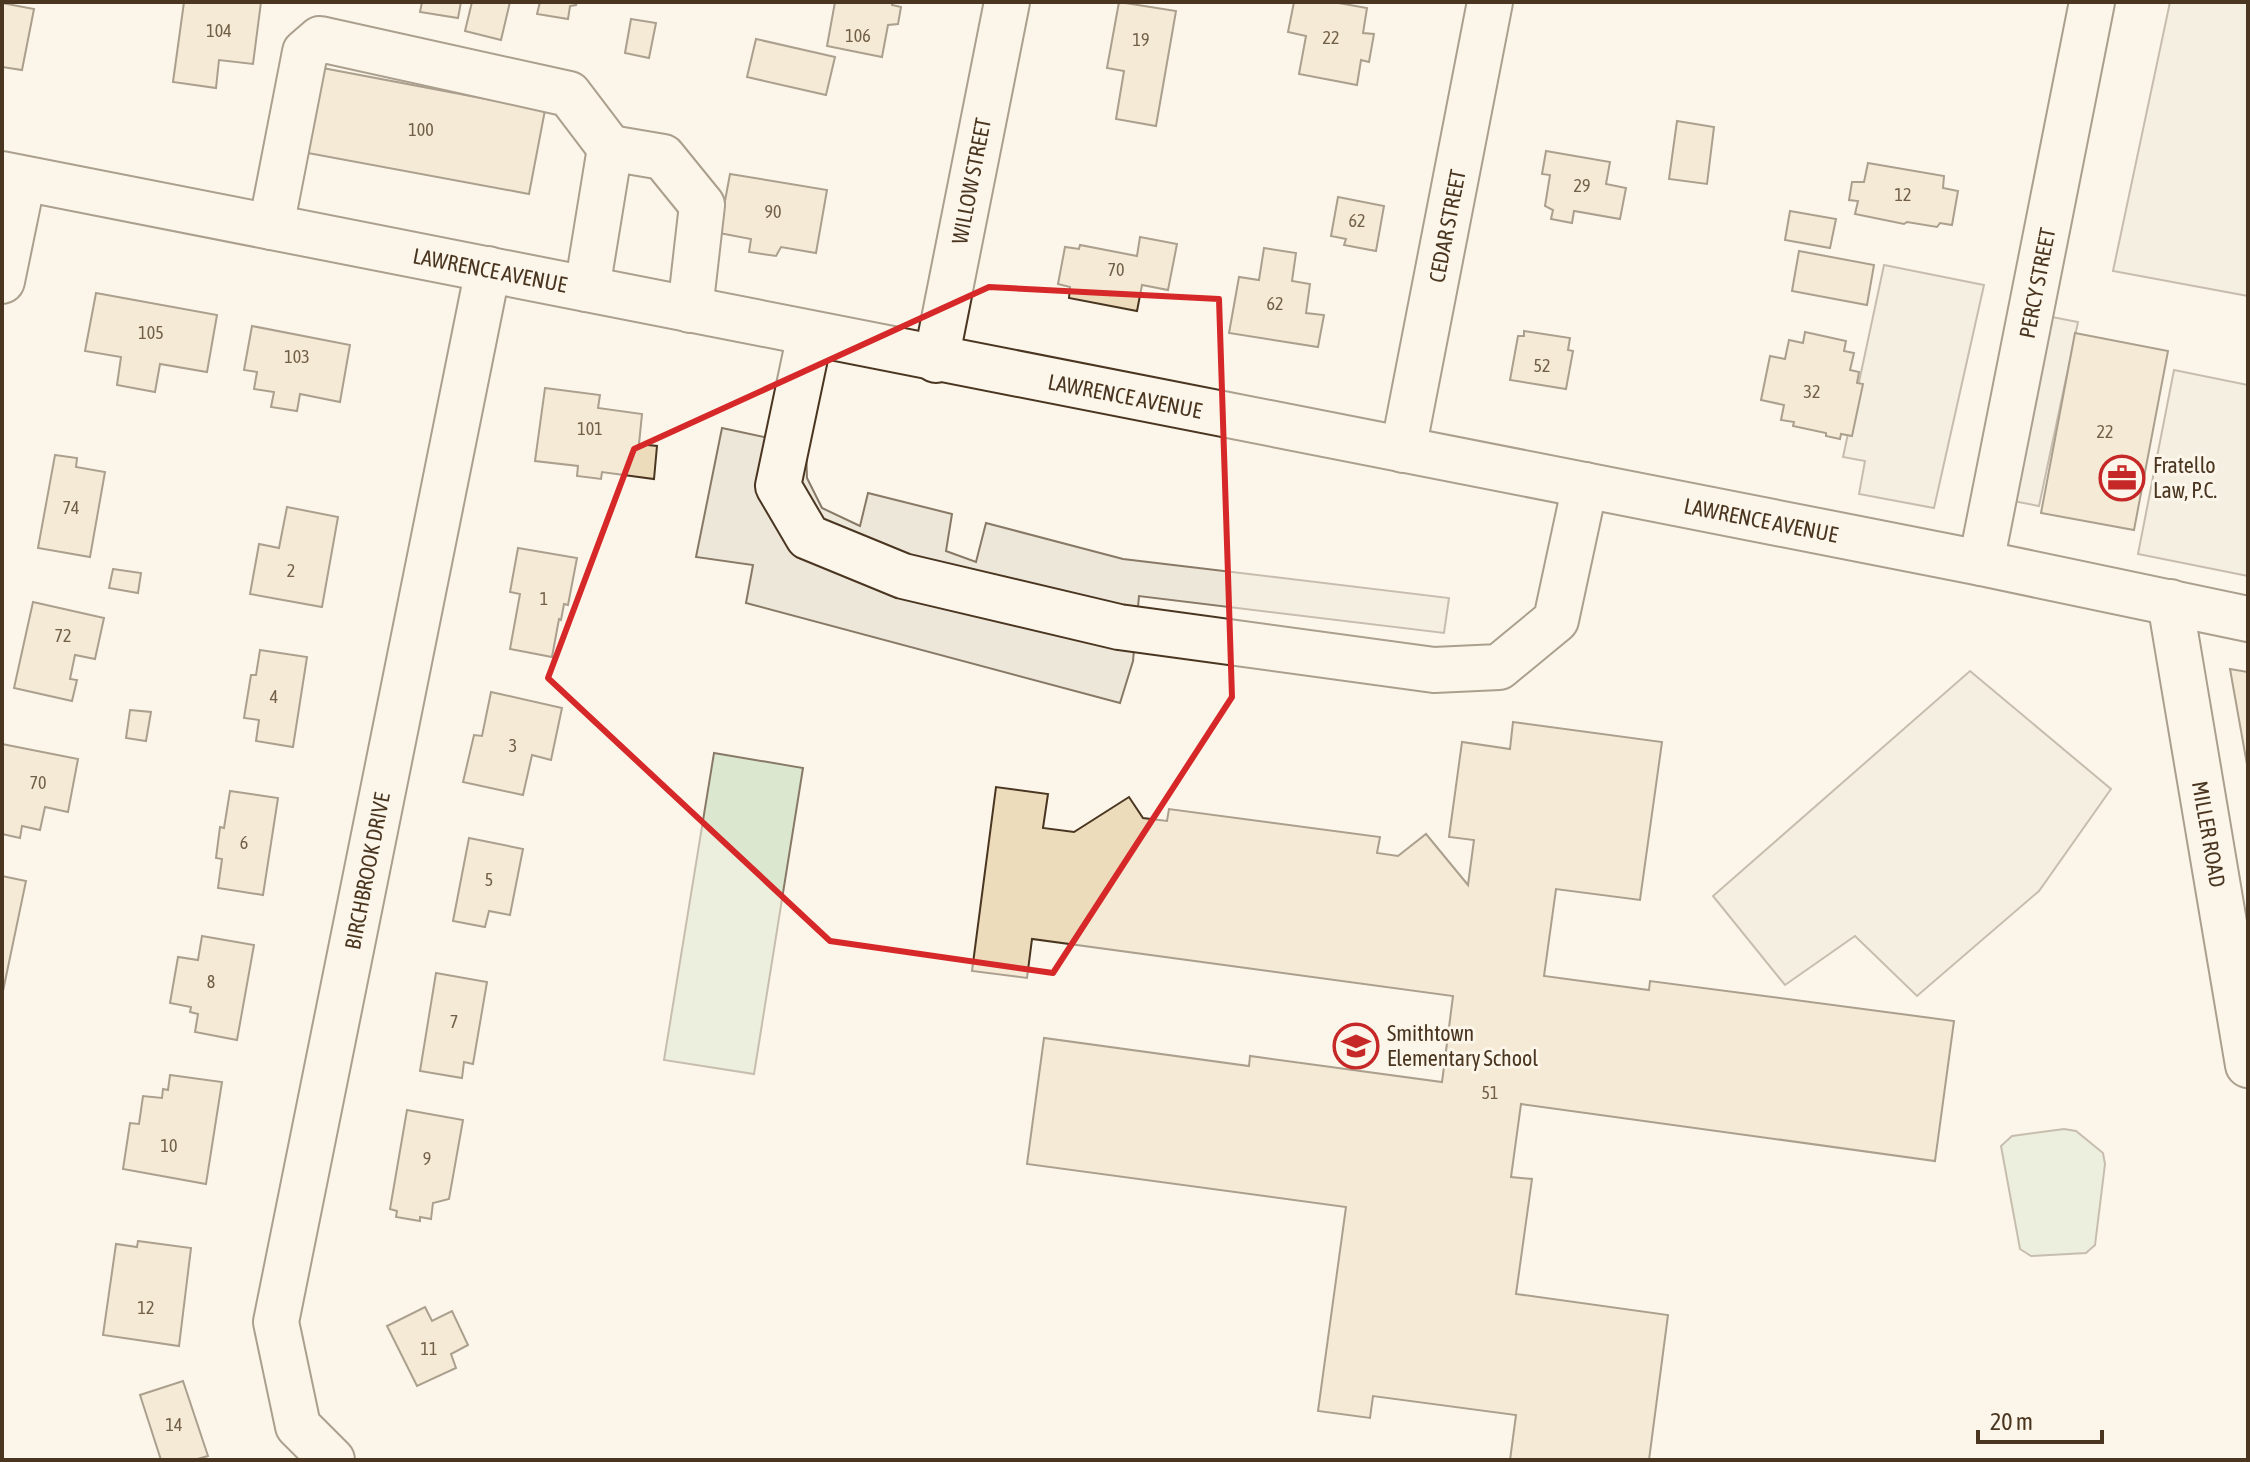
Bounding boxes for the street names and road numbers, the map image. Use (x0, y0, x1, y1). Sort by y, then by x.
street label: WILLOW STREET (946, 115, 996, 246)
street label: CEDAR STREET (1423, 167, 1471, 285)
street label: PERCY STREET (2014, 225, 2061, 340)
street label: LAWRENCE AVENUE (411, 242, 570, 298)
street label: LAWRENCE AVENUE (1046, 368, 1205, 424)
street label: LAWRENCE AVENUE (1682, 492, 1841, 548)
street label: MILLER ROAD (2187, 779, 2231, 889)
street label: BIRCHBROOK DRIVE (339, 790, 395, 952)

